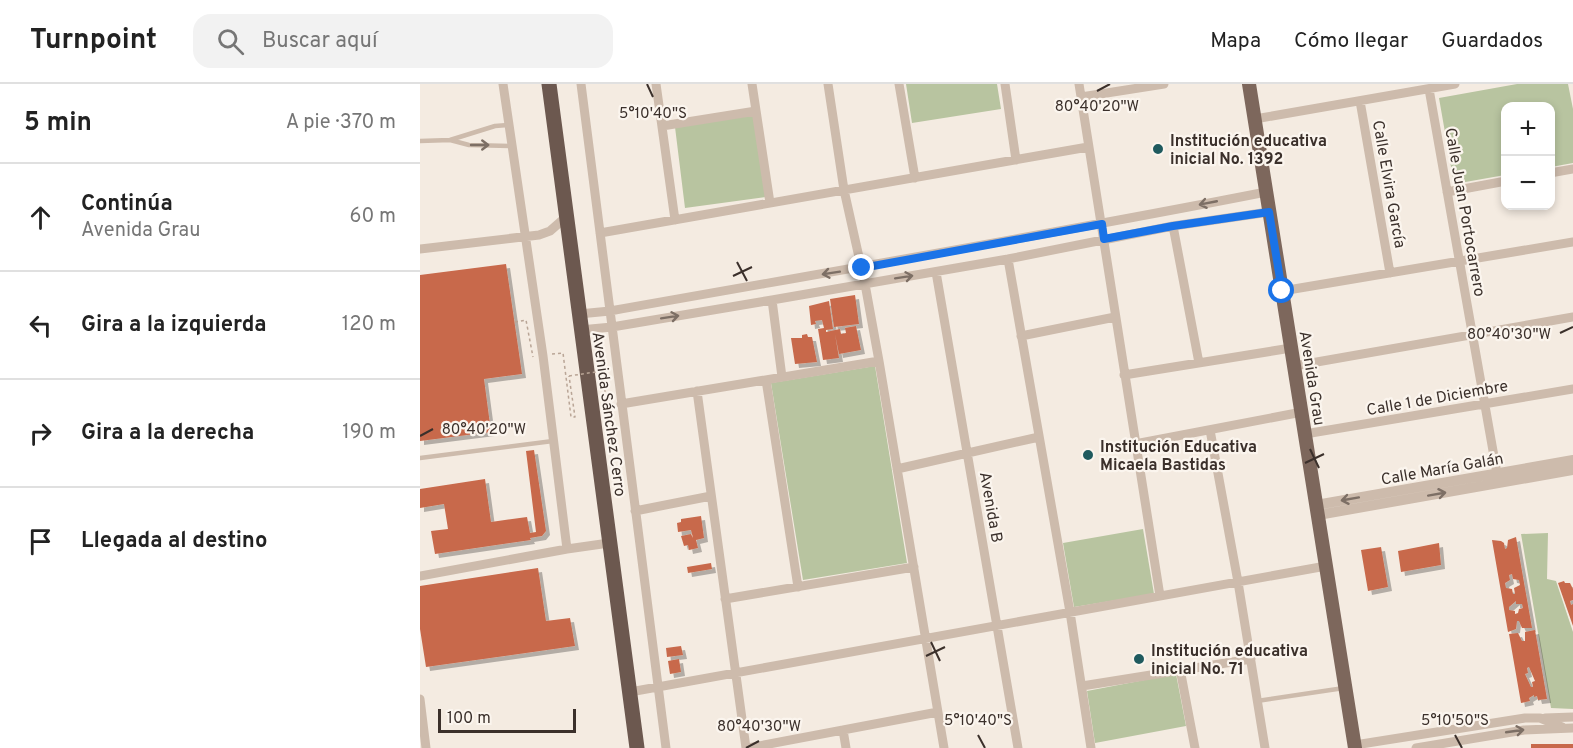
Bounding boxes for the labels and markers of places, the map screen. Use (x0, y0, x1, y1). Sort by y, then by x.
place label: Institución educativa inicial No. 1392 (1170, 132, 1327, 170)
marker: Institución educativa inicial No. 1392 (1151, 142, 1165, 156)
place label: Institución Educativa Micaela Bastidas (1100, 438, 1257, 476)
marker: Institución Educativa Micaela Bastidas (1081, 448, 1095, 462)
place label: Institución educativa inicial No. 71 (1151, 642, 1308, 680)
marker: Institución educativa inicial No. 71 (1132, 652, 1146, 666)

